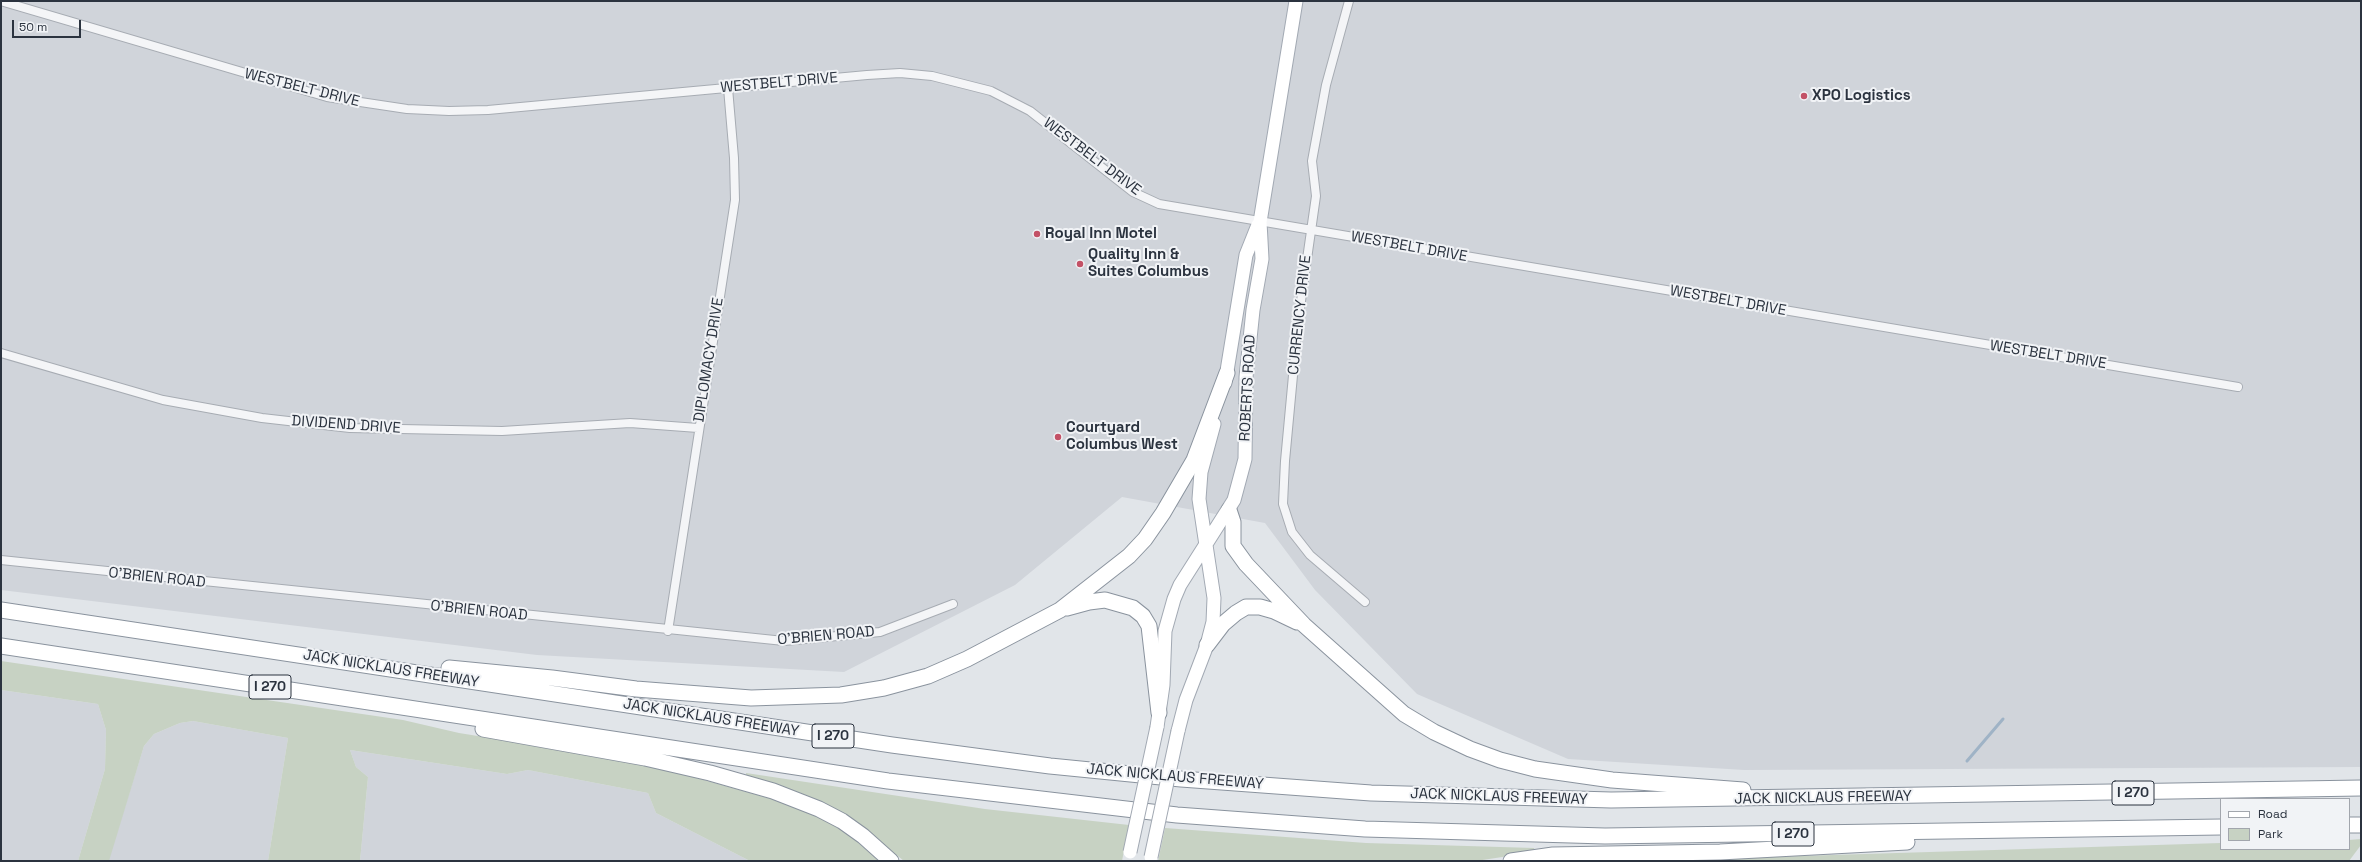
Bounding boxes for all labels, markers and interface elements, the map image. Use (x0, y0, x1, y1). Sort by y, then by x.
scale bar (14, 12, 83, 38)
text: 50 m (19, 19, 47, 35)
street label: WESTBELT DRIVE (243, 65, 361, 111)
street label: WESTBELT DRIVE (720, 69, 838, 97)
place label: XPO Logistics (1812, 87, 1911, 105)
marker: XPO Logistics (1799, 91, 1809, 101)
street label: WESTBELT DRIVE (1040, 114, 1144, 200)
place label: Royal Inn Motel (1045, 225, 1157, 243)
street label: WESTBELT DRIVE (1349, 228, 1469, 266)
marker: Royal Inn Motel (1032, 229, 1042, 239)
place label: Quality Inn & Suites Columbus (1088, 246, 1209, 281)
street label: CURRENCY DRIVE (1285, 254, 1315, 376)
marker: Quality Inn & Suites Columbus (1075, 259, 1085, 269)
street label: WESTBELT DRIVE (1668, 282, 1788, 320)
street label: DIPLOMACY DRIVE (690, 296, 728, 424)
street label: ROBERTS ROAD (1236, 334, 1260, 442)
street label: WESTBELT DRIVE (1988, 337, 2108, 373)
street label: DIVIDEND DRIVE (291, 412, 401, 438)
place label: Courtyard Columbus West (1066, 419, 1178, 454)
marker: Courtyard Columbus West (1053, 432, 1063, 442)
street label: O'BRIEN ROAD (107, 564, 207, 592)
street label: O'BRIEN ROAD (429, 597, 529, 625)
street label: O'BRIEN ROAD (777, 623, 875, 649)
street label: JACK NICKLAUS FREEWAY (302, 646, 480, 692)
road number: I 270 (249, 675, 291, 699)
street label: JACK NICKLAUS FREEWAY (622, 695, 800, 741)
road number: I 270 (812, 724, 854, 748)
street label: JACK NICKLAUS FREEWAY (1086, 760, 1264, 794)
road number: I 270 (2112, 781, 2154, 805)
street label: JACK NICKLAUS FREEWAY (1410, 785, 1588, 809)
street label: JACK NICKLAUS FREEWAY (1734, 787, 1912, 809)
legend (2220, 798, 2350, 850)
text: Road (2258, 806, 2287, 822)
road number: I 270 (1772, 822, 1814, 846)
text: Park (2258, 826, 2283, 842)

